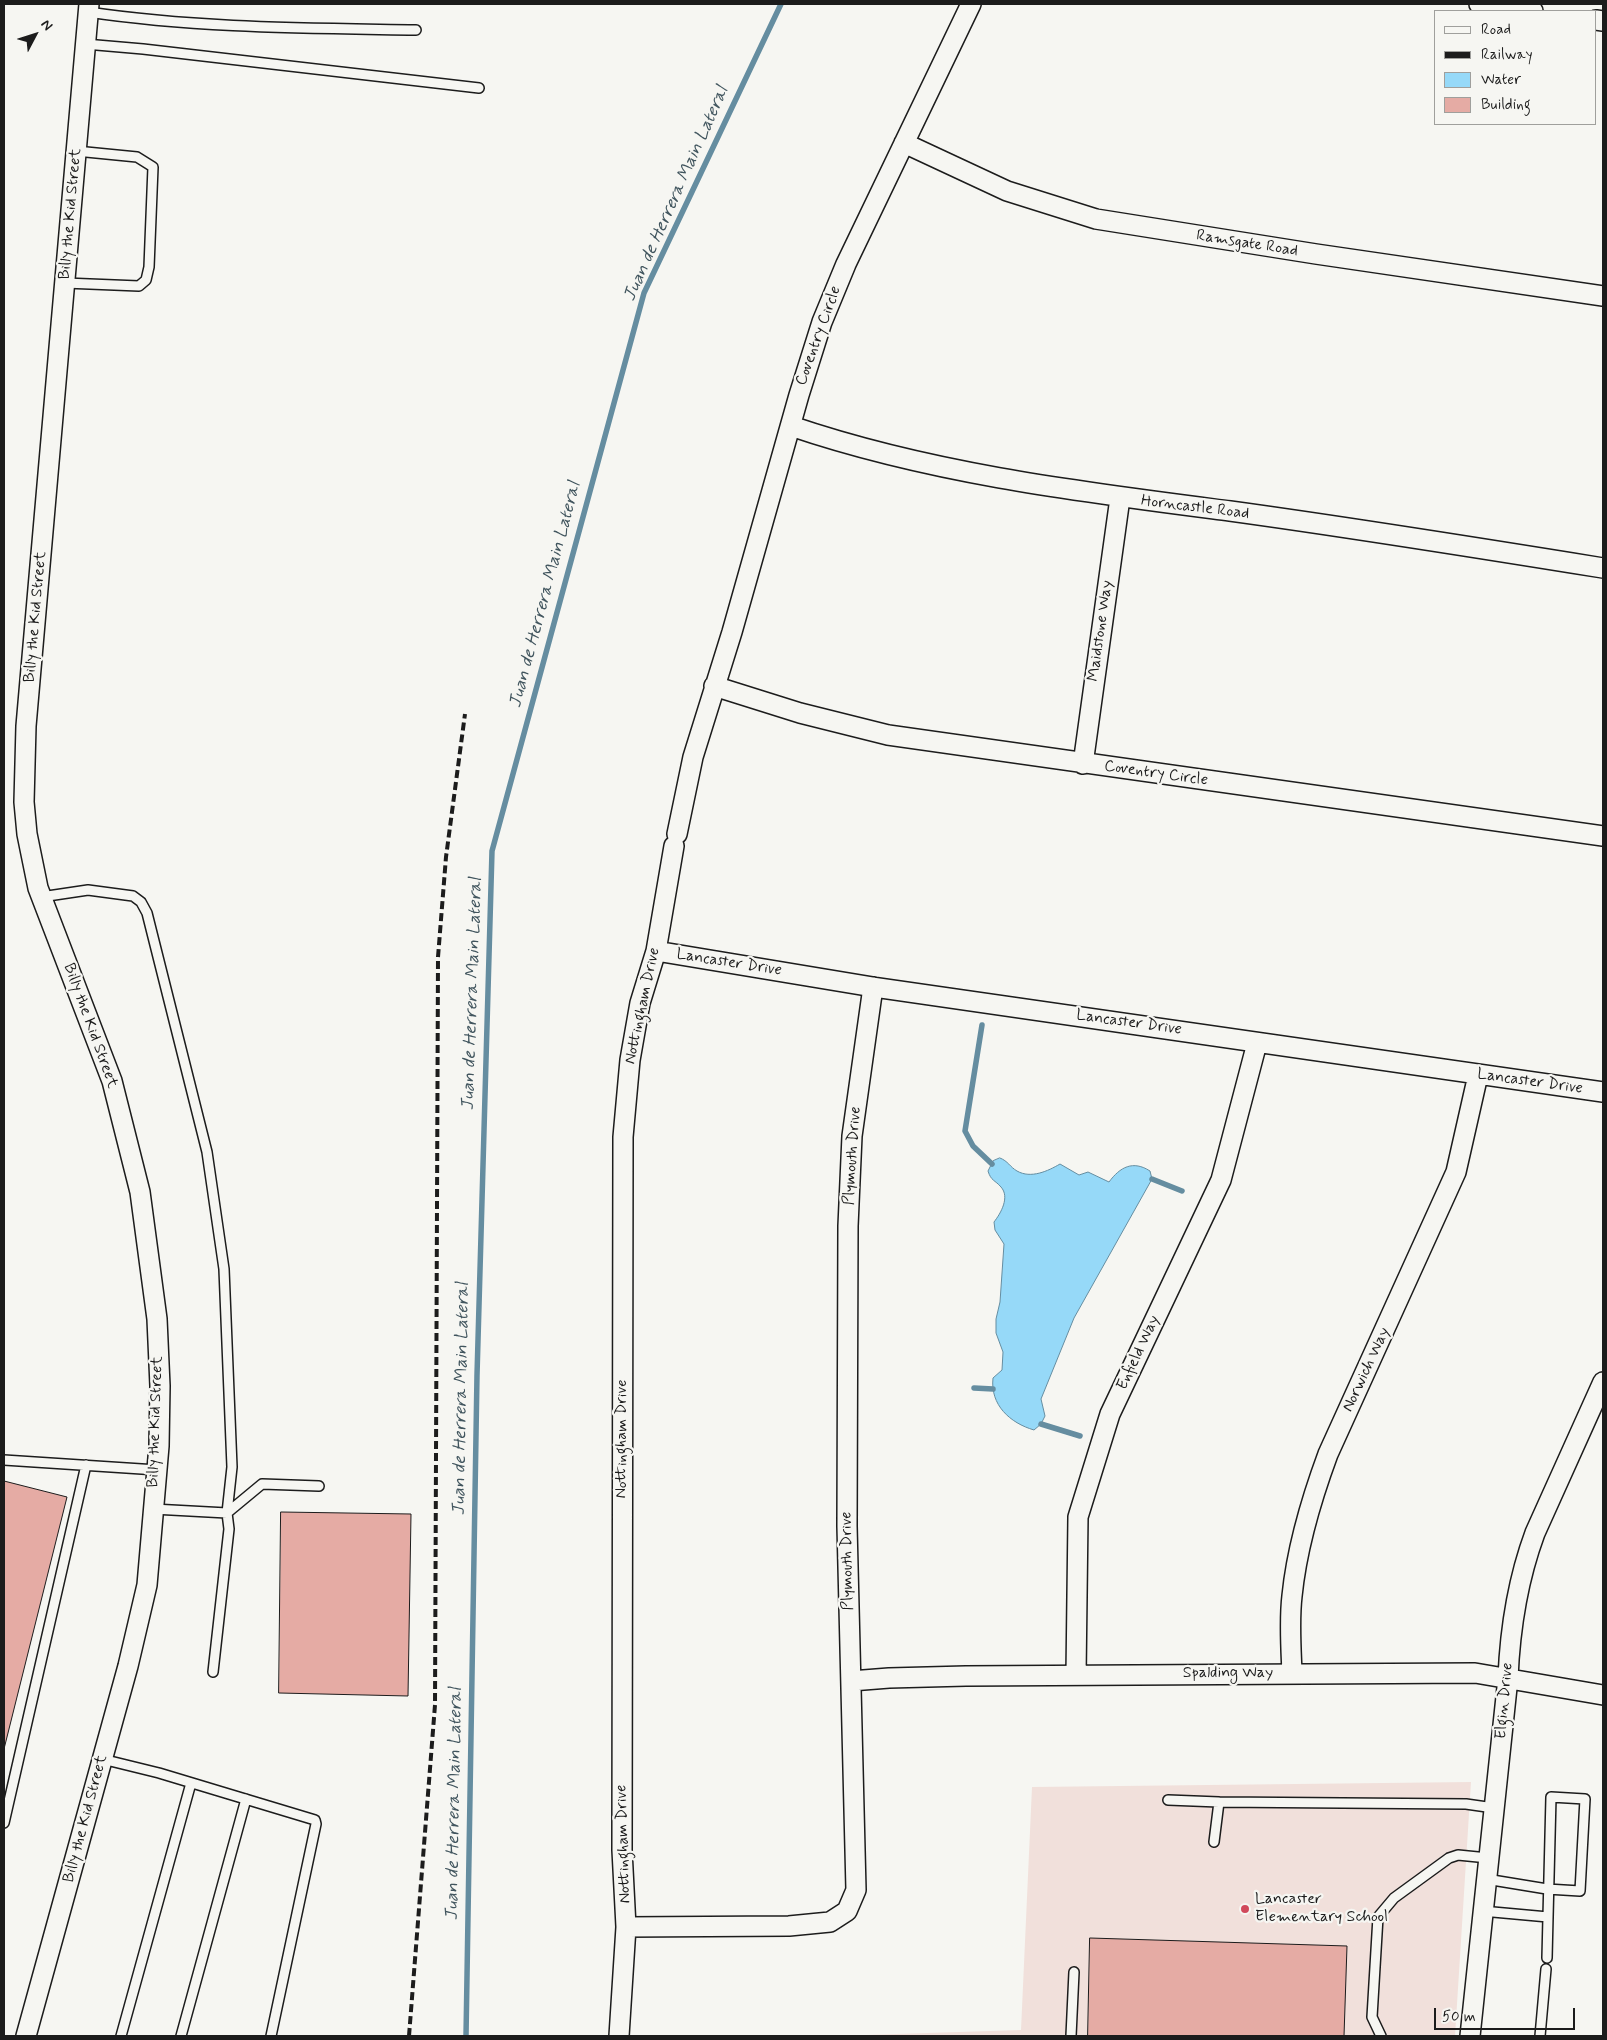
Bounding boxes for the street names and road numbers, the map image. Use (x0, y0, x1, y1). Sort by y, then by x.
street label: Billy the Kid Street (56, 148, 86, 280)
street label: Ramsgate Road (1195, 226, 1299, 262)
street label: Coventry Circle (792, 284, 846, 388)
street label: Horncastle Road (1140, 492, 1250, 524)
street label: Billy the Kid Street (21, 551, 51, 683)
street label: Maidstone Way (1084, 579, 1118, 683)
street label: Coventry Circle (1103, 757, 1209, 791)
street label: Lancaster Drive (675, 945, 783, 981)
street label: Nottingham Drive (621, 946, 665, 1066)
street label: Billy the Kid Street (58, 961, 122, 1091)
street label: Lancaster Drive (1075, 1006, 1183, 1040)
street label: Lancaster Drive (1476, 1065, 1584, 1099)
street label: Plymouth Drive (840, 1106, 866, 1206)
street label: Enfield Way (1113, 1313, 1165, 1393)
street label: Norwich Way (1339, 1325, 1395, 1415)
street label: Billy the Kid Street (144, 1356, 168, 1488)
street label: Nottingham Drive (613, 1380, 633, 1498)
street label: Plymouth Drive (838, 1511, 858, 1611)
street label: Elgin Drive (1492, 1662, 1518, 1740)
street label: Spalding Way (1183, 1664, 1273, 1684)
street label: Billy the Kid Street (60, 1753, 112, 1885)
street label: Nottingham Drive (612, 1784, 636, 1904)

